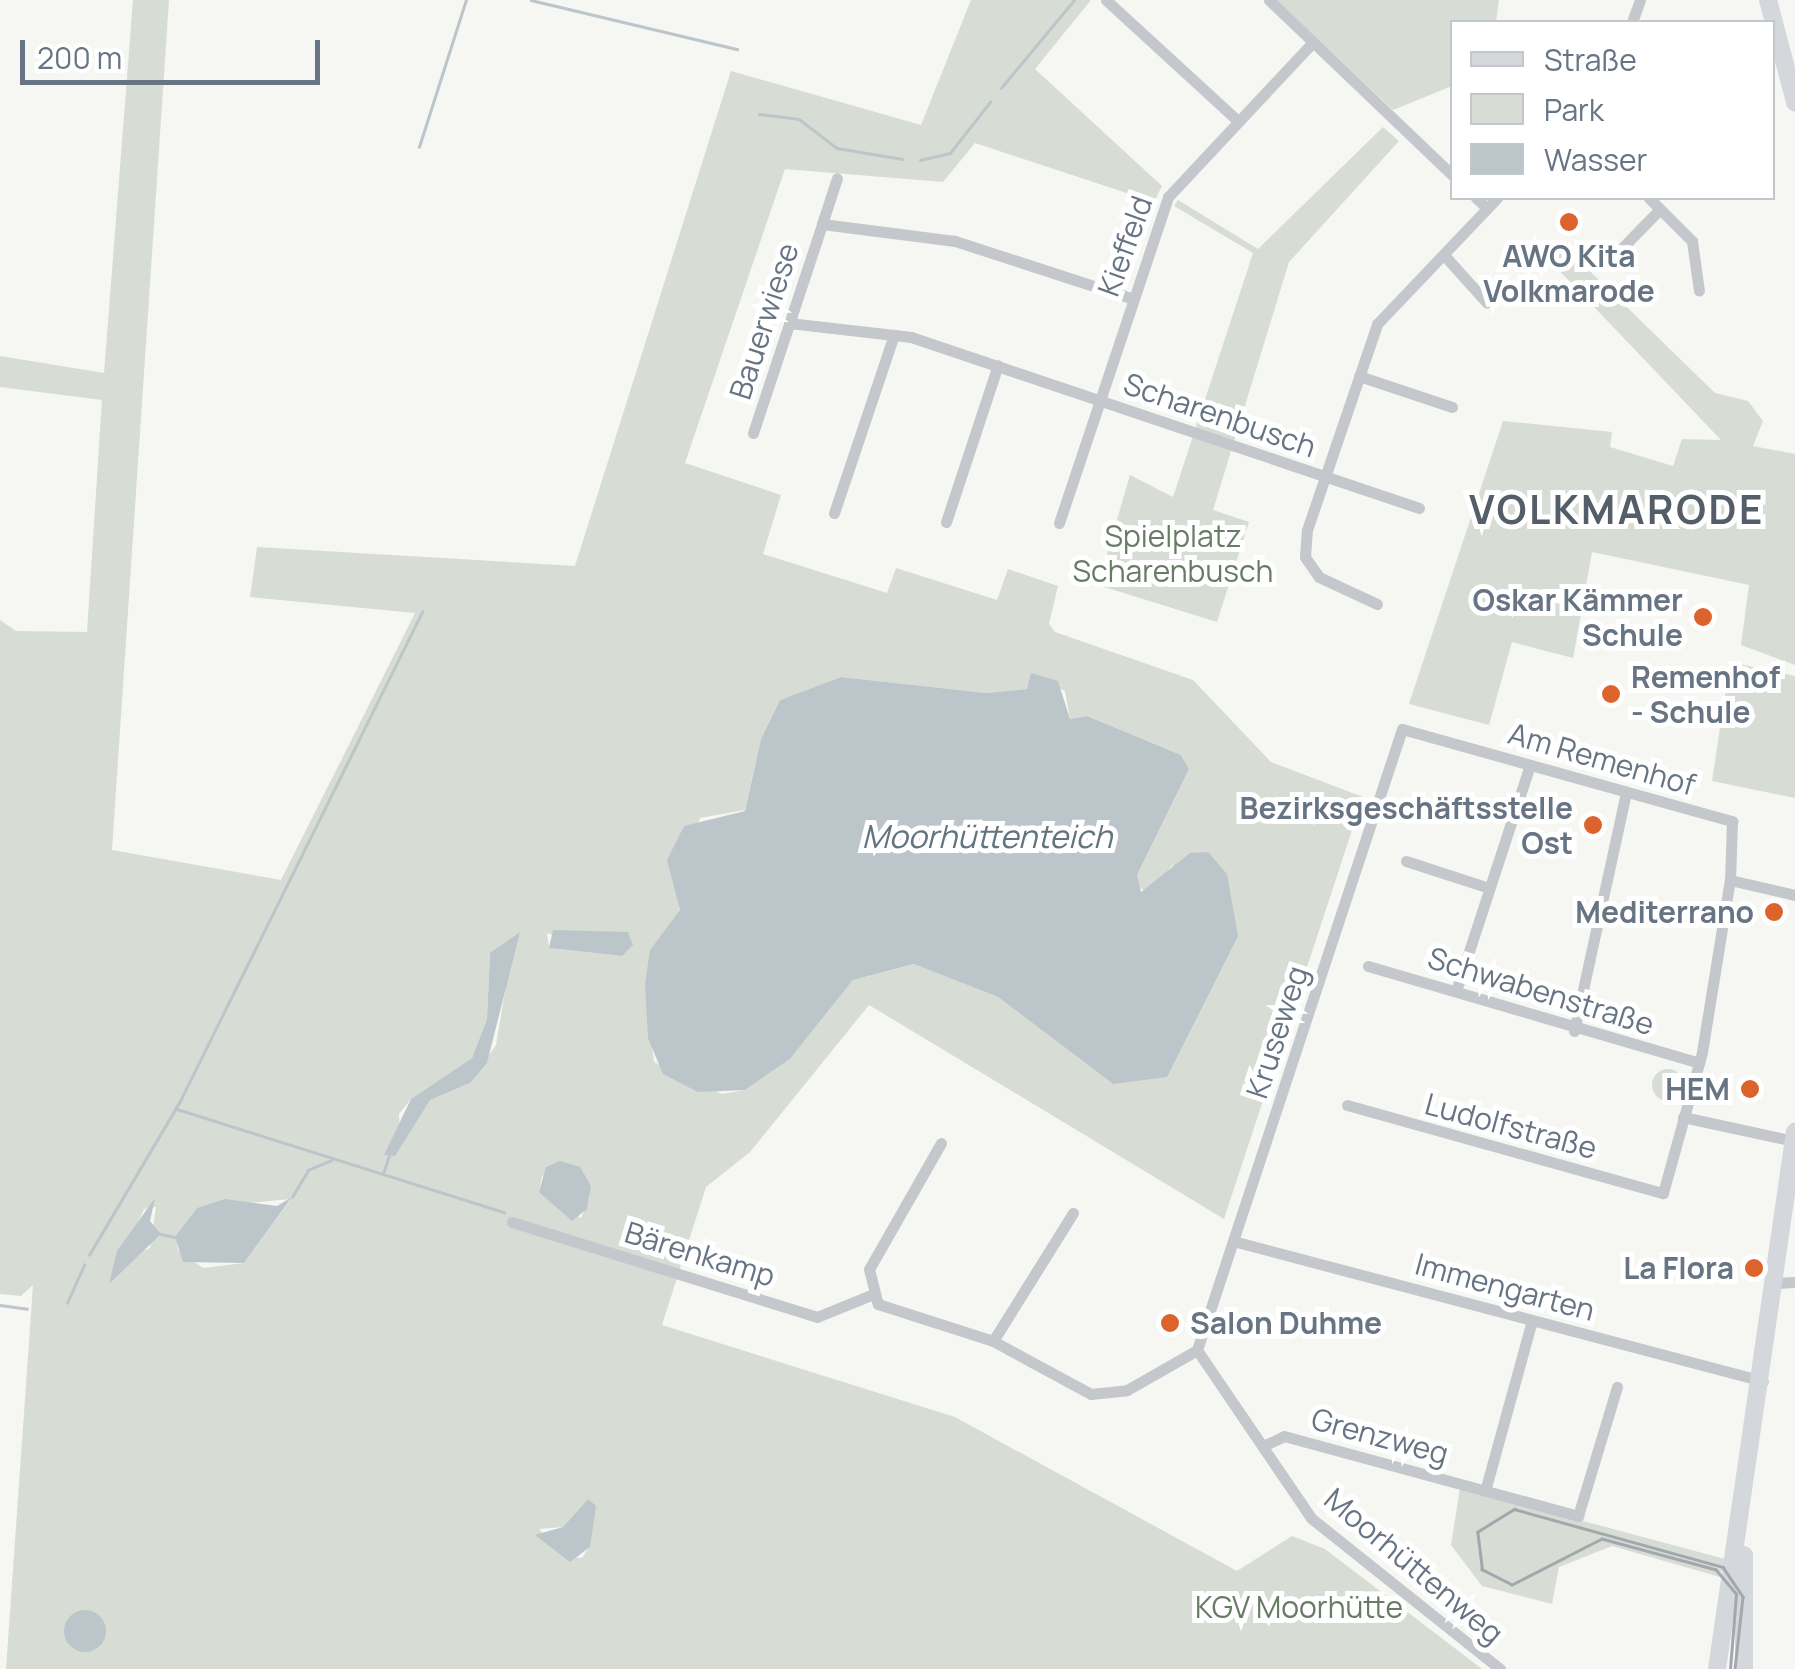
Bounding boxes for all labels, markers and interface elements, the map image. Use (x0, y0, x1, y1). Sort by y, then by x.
scale bar (25, 20, 325, 82)
legend (1450, 20, 1775, 200)
text: 200 m (37, 37, 122, 78)
text: Straße (1544, 39, 1637, 80)
text: Park (1544, 89, 1604, 130)
text: Wasser (1544, 139, 1647, 180)
street label: Kieffeld (1090, 191, 1160, 301)
marker: AWO Kita Volkmarode (1558, 211, 1580, 233)
street label: Bauerwiese (722, 238, 806, 404)
place label: AWO Kita Volkmarode (1483, 238, 1655, 308)
street label: Scharenbusch (1119, 365, 1321, 465)
district label: VOLKMARODE (1469, 485, 1765, 533)
park label: Spielplatz Scharenbusch (1073, 518, 1273, 588)
place label: Oskar Kämmer Schule (1472, 582, 1683, 652)
marker: Oskar Kämmer Schule (1692, 606, 1714, 628)
place label: Remenhof - Schule (1631, 659, 1780, 730)
marker: Remenhof - Schule (1600, 683, 1622, 705)
street label: Am Remenhof (1504, 715, 1700, 803)
place label: Bezirksgeschäftsstelle Ost (1240, 790, 1573, 860)
marker: Bezirksgeschäftsstelle Ost (1582, 814, 1604, 836)
water label: Moorhüttenteich (862, 817, 1112, 855)
place label: Mediterrano (1575, 894, 1754, 930)
marker: Mediterrano (1763, 901, 1785, 923)
street label: Schwabenstraße (1424, 940, 1658, 1042)
street label: Kruseweg (1239, 961, 1315, 1103)
place label: HEM (1665, 1071, 1730, 1107)
marker: HEM (1739, 1078, 1761, 1100)
street label: Ludolfstraße (1421, 1086, 1601, 1166)
street label: Bärenkamp (621, 1214, 779, 1294)
street label: Immengarten (1411, 1246, 1599, 1328)
place label: La Flora (1623, 1250, 1734, 1286)
marker: La Flora (1743, 1257, 1765, 1279)
place label: Salon Duhme (1190, 1305, 1382, 1341)
marker: Salon Duhme (1159, 1312, 1181, 1334)
street label: Grenzweg (1308, 1400, 1452, 1472)
street label: Moorhüttenweg (1317, 1481, 1511, 1651)
park label: KGV Moorhütte (1195, 1589, 1403, 1625)

